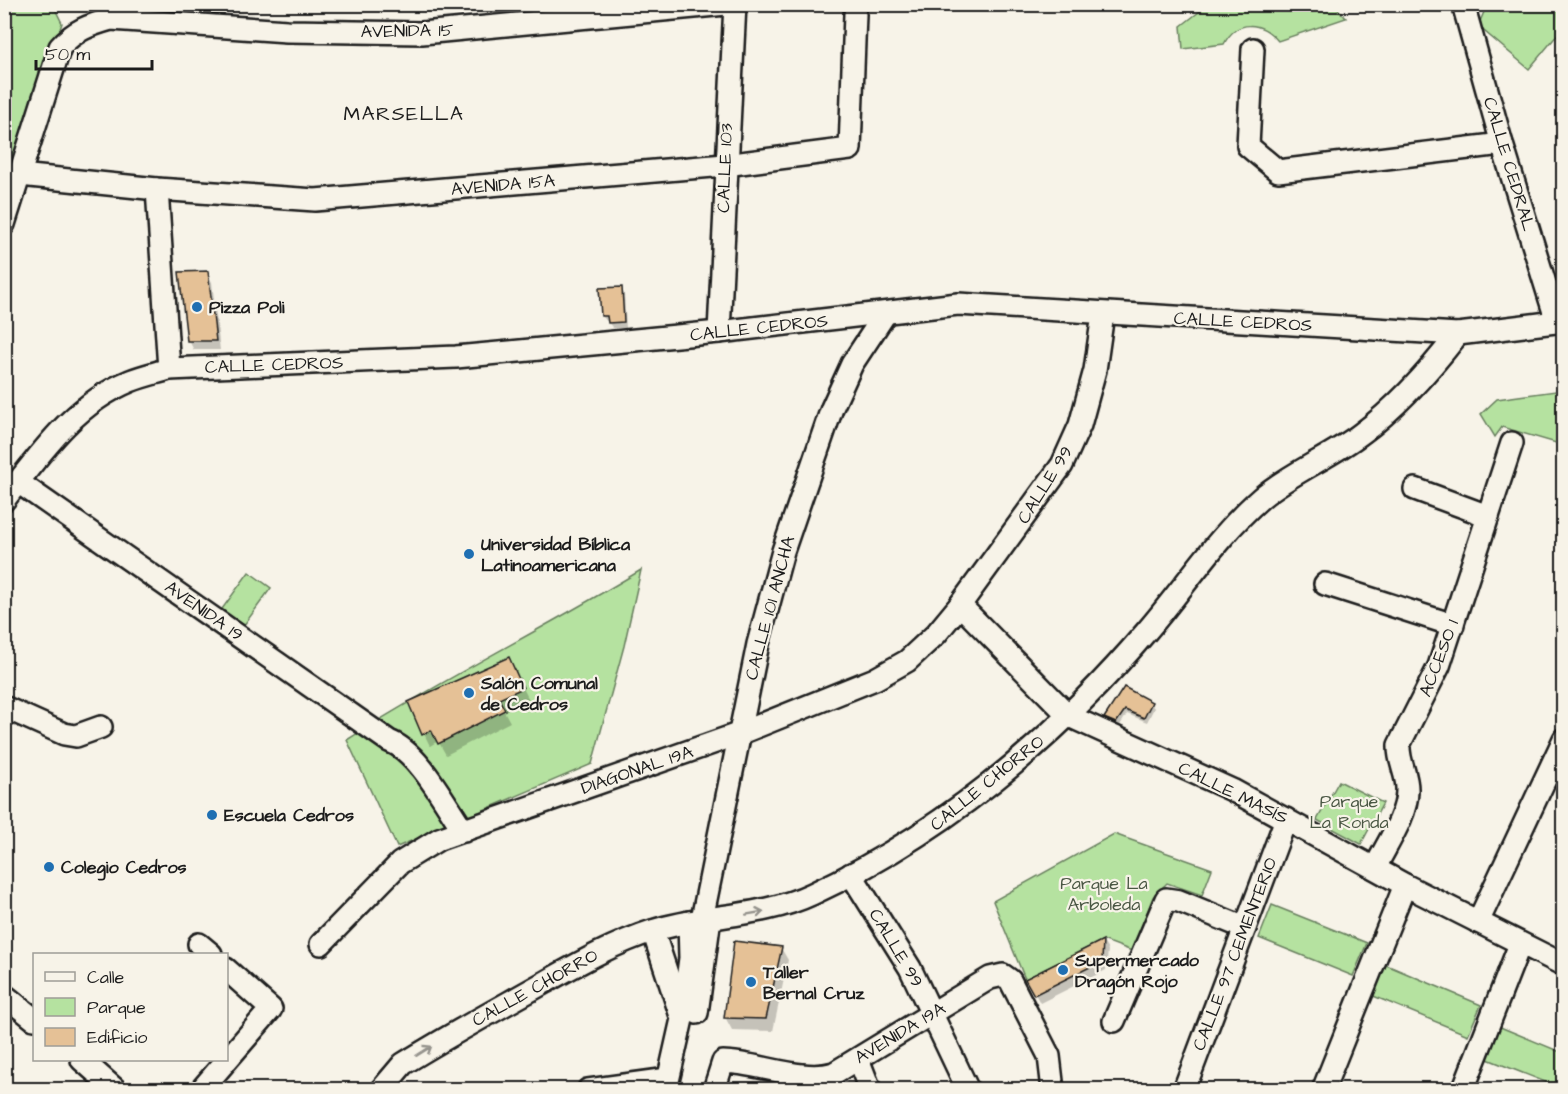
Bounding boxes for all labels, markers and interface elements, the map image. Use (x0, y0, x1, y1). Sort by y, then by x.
street label: AVENIDA 15 (360, 18, 454, 44)
scale bar (36, 33, 152, 71)
text: 50 m (45, 42, 90, 67)
street label: CALLE CEDRAL (1477, 94, 1541, 235)
district label: MARSELLA (344, 100, 464, 128)
street label: CALLE 103 (711, 123, 739, 213)
street label: AVENIDA 15A (450, 168, 557, 202)
place label: Pizza Poli (209, 295, 285, 320)
marker: Pizza Poli (190, 300, 204, 314)
street label: CALLE CEDROS (1173, 306, 1313, 338)
street label: CALLE CEDROS (689, 308, 829, 348)
street label: CALLE CEDROS (204, 350, 344, 380)
street label: CALLE 99 (1011, 441, 1079, 529)
place label: Universidad Bíblica Latinoamericana (481, 532, 631, 578)
street label: CALLE 101 ANCHA (739, 533, 801, 683)
marker: Universidad Bíblica Latinoamericana (462, 547, 476, 561)
street label: AVENIDA 19 (160, 575, 248, 647)
street label: ACCESO 1 (1413, 616, 1465, 700)
place label: Salón Comunal de Cedros (480, 671, 598, 717)
marker: Salón Comunal de Cedros (462, 686, 476, 700)
street label: CALLE CHORRO (925, 729, 1049, 837)
street label: DIAGONAL 19A (578, 739, 697, 801)
street label: CALLE MASÍS (1174, 756, 1292, 830)
park label: Parque La Ronda (1309, 789, 1389, 835)
place label: Escuela Cedros (224, 803, 354, 828)
marker: Escuela Cedros (205, 808, 219, 822)
street label: CALLE 97 CEMENTERIO (1187, 854, 1283, 1054)
place label: Colegio Cedros (61, 855, 187, 881)
marker: Colegio Cedros (42, 860, 56, 874)
park label: Parque La Arboleda (1060, 871, 1148, 917)
street label: CALLE 99 (863, 904, 929, 992)
one-way arrow (745, 907, 764, 918)
street label: CALLE CHORRO (468, 943, 602, 1033)
place label: Supermercado Dragón Rojo (1074, 948, 1200, 995)
legend (33, 953, 228, 1061)
place label: Taller Bernal Cruz (762, 960, 865, 1006)
marker: Supermercado Dragón Rojo (1056, 963, 1070, 977)
text: Calle (87, 965, 125, 990)
marker: Taller Bernal Cruz (744, 975, 758, 989)
text: Parque (87, 995, 146, 1020)
street label: AVENIDA 19A (850, 996, 951, 1070)
text: Edificio (87, 1025, 147, 1050)
one-way arrow (415, 1045, 432, 1057)

